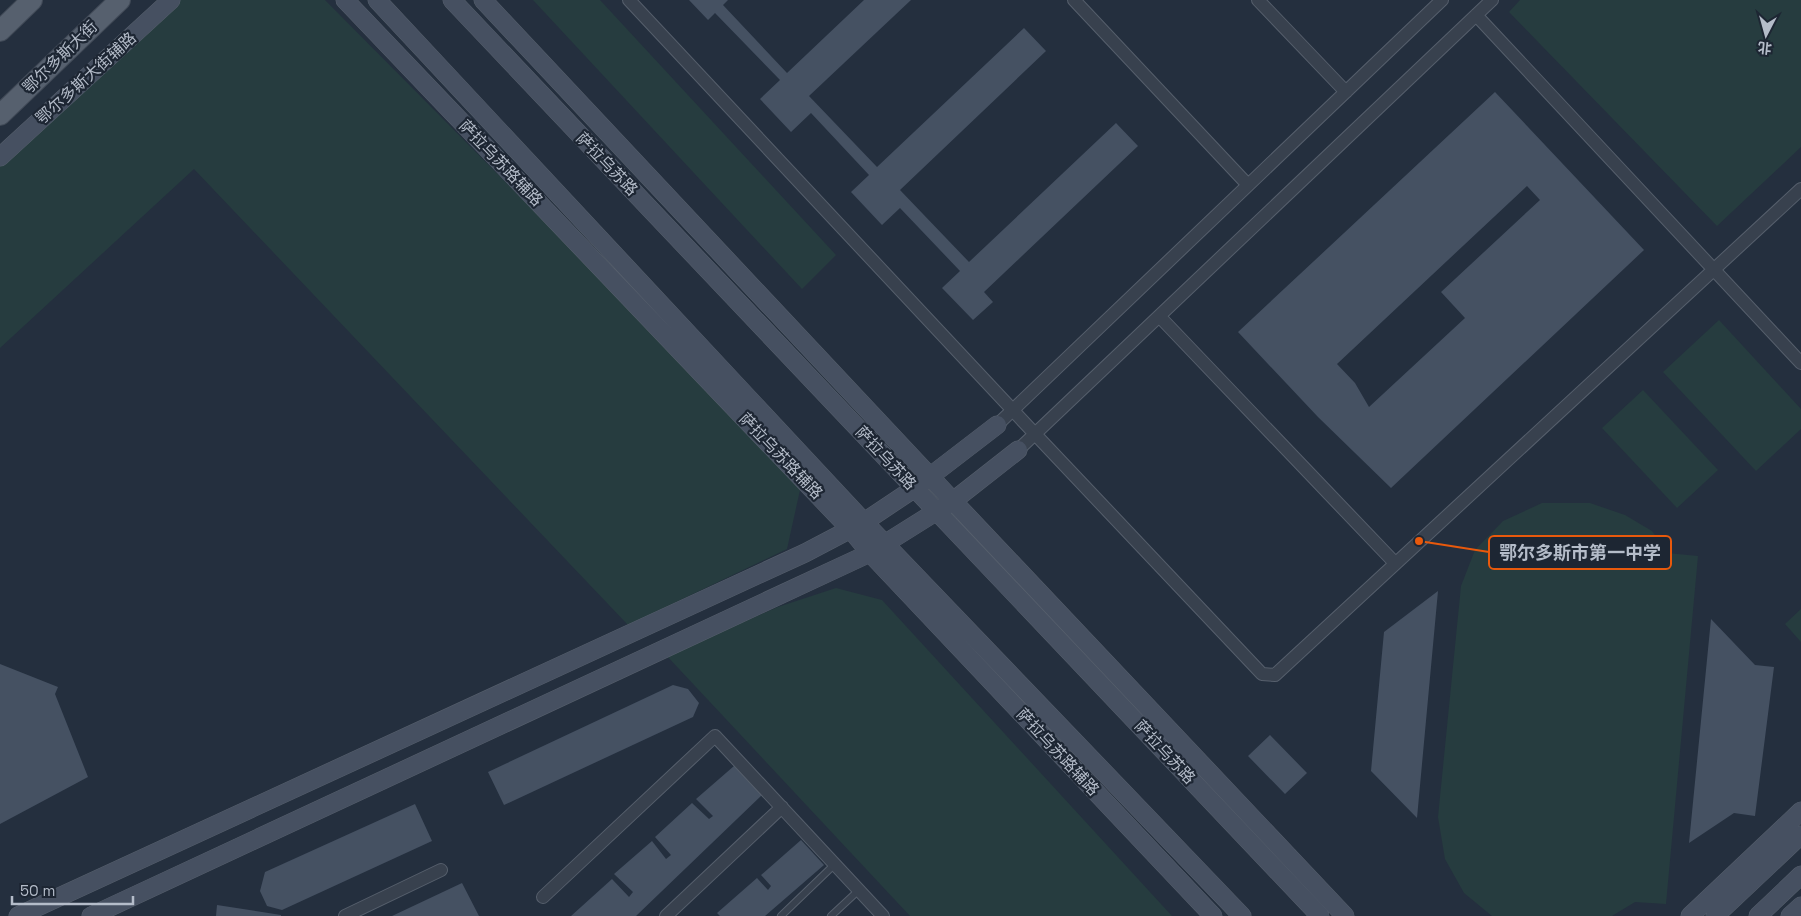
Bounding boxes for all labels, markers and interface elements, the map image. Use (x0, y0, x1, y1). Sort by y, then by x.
north arrow (1741, 10, 1791, 60)
street label: 鄂尔多斯大街 (18, 16, 102, 98)
street label: 鄂尔多斯大街辅路 (31, 27, 141, 129)
text: 北 (1757, 38, 1773, 58)
street label: 萨拉乌苏路辅路 (455, 115, 547, 211)
street label: 萨拉乌苏路 (572, 128, 642, 200)
street label: 萨拉乌苏路辅路 (735, 408, 827, 504)
street label: 萨拉乌苏路 (851, 422, 921, 494)
callout: 鄂尔多斯市第一中学 (1489, 536, 1671, 569)
text: 鄂尔多斯市第一中学 (1499, 541, 1661, 564)
street label: 萨拉乌苏路辅路 (1012, 704, 1104, 800)
street label: 萨拉乌苏路 (1130, 716, 1200, 788)
scale bar (12, 874, 134, 906)
text: 50 m (20, 881, 55, 900)

